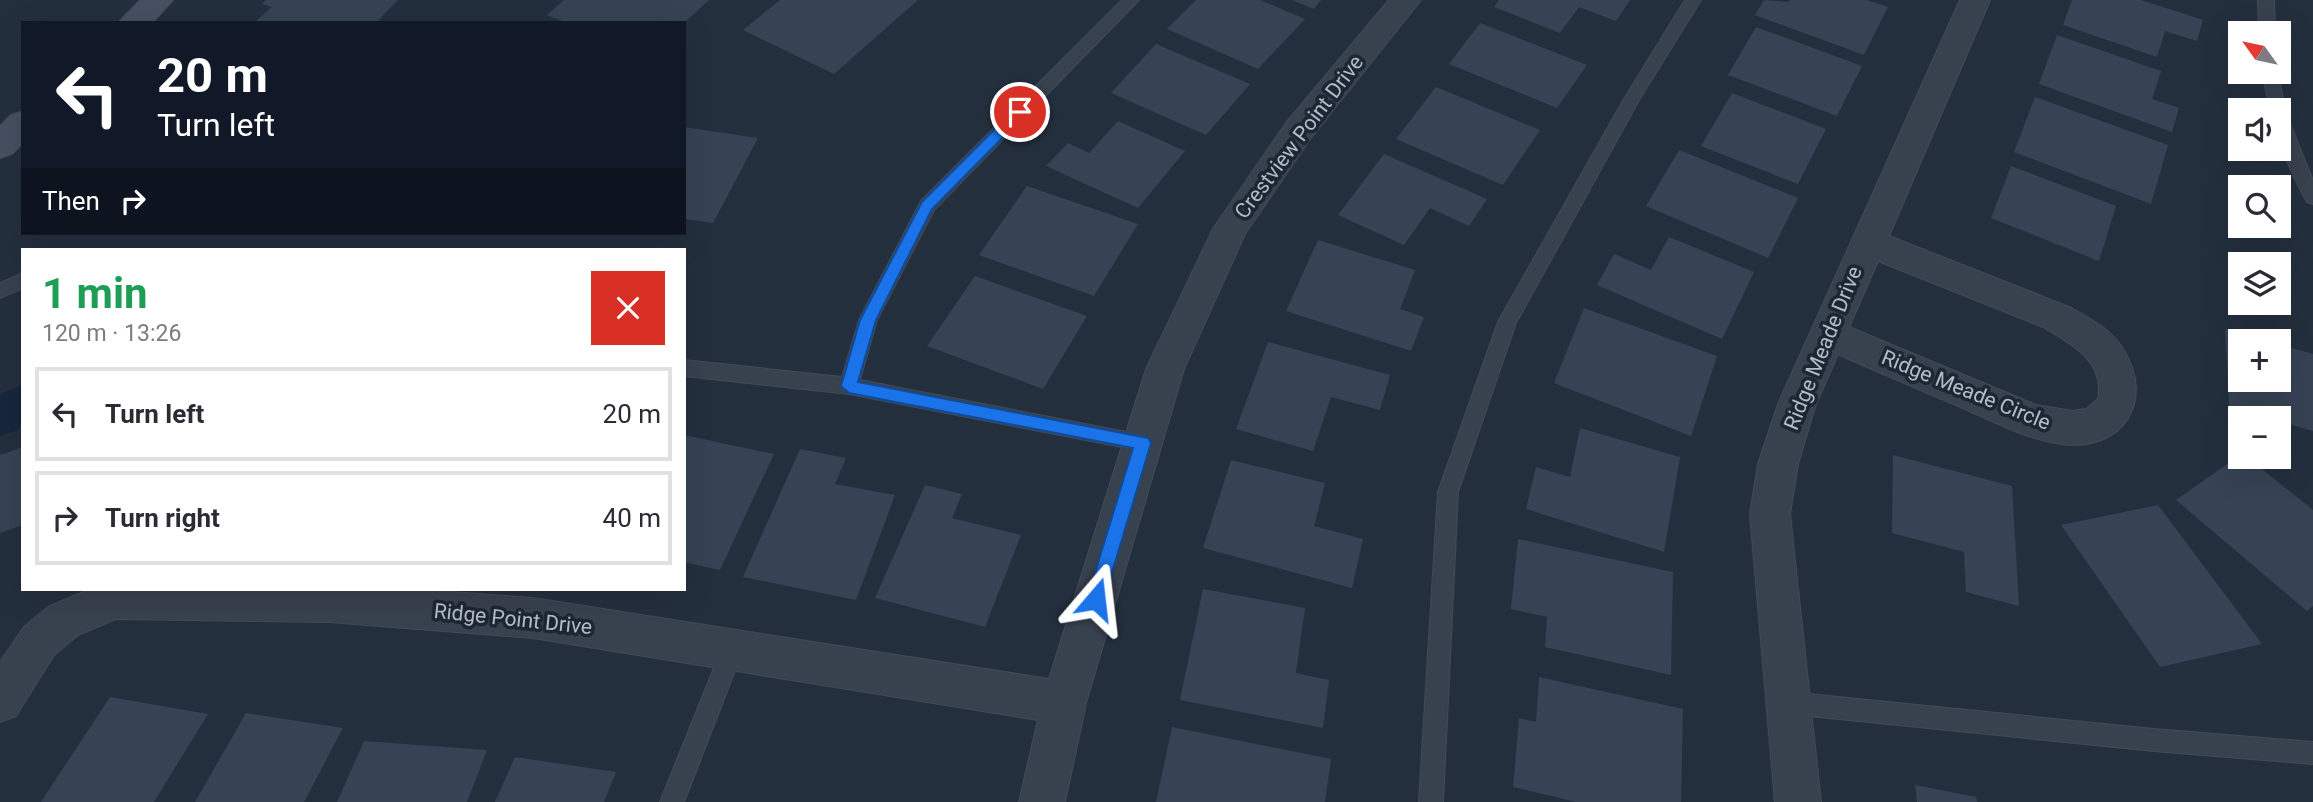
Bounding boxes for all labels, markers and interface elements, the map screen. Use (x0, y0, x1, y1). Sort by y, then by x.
north arrow (2228, 21, 2291, 84)
map controls (2228, 21, 2291, 469)
text: 20 m (157, 47, 268, 104)
icon: left (42, 49, 133, 140)
street label: Crestview Point Drive (1230, 51, 1368, 223)
pin (990, 82, 1050, 142)
icon: arrive (1001, 93, 1039, 131)
button: sound (2228, 98, 2291, 161)
text: Turn left (157, 106, 275, 144)
button: search (2228, 175, 2291, 238)
icon: right (114, 182, 152, 220)
text: Then (42, 186, 100, 216)
button: layers (2228, 252, 2291, 315)
street label: Ridge Meade Drive (1779, 263, 1867, 433)
text: 1 min (42, 269, 148, 318)
button: close (591, 271, 665, 345)
text: 120 m · 13:26 (42, 320, 181, 347)
button: + (2228, 329, 2291, 392)
street label: Ridge Meade Circle (1878, 345, 2054, 435)
icon: left (46, 395, 84, 433)
text: Turn left (105, 399, 204, 429)
text: 20 m (603, 399, 661, 429)
button: − (2228, 406, 2291, 469)
icon: right (46, 499, 84, 537)
text: Turn right (105, 503, 220, 533)
text: 40 m (603, 503, 661, 533)
position arrow (1059, 562, 1133, 636)
street label: Ridge Point Drive (433, 599, 593, 639)

